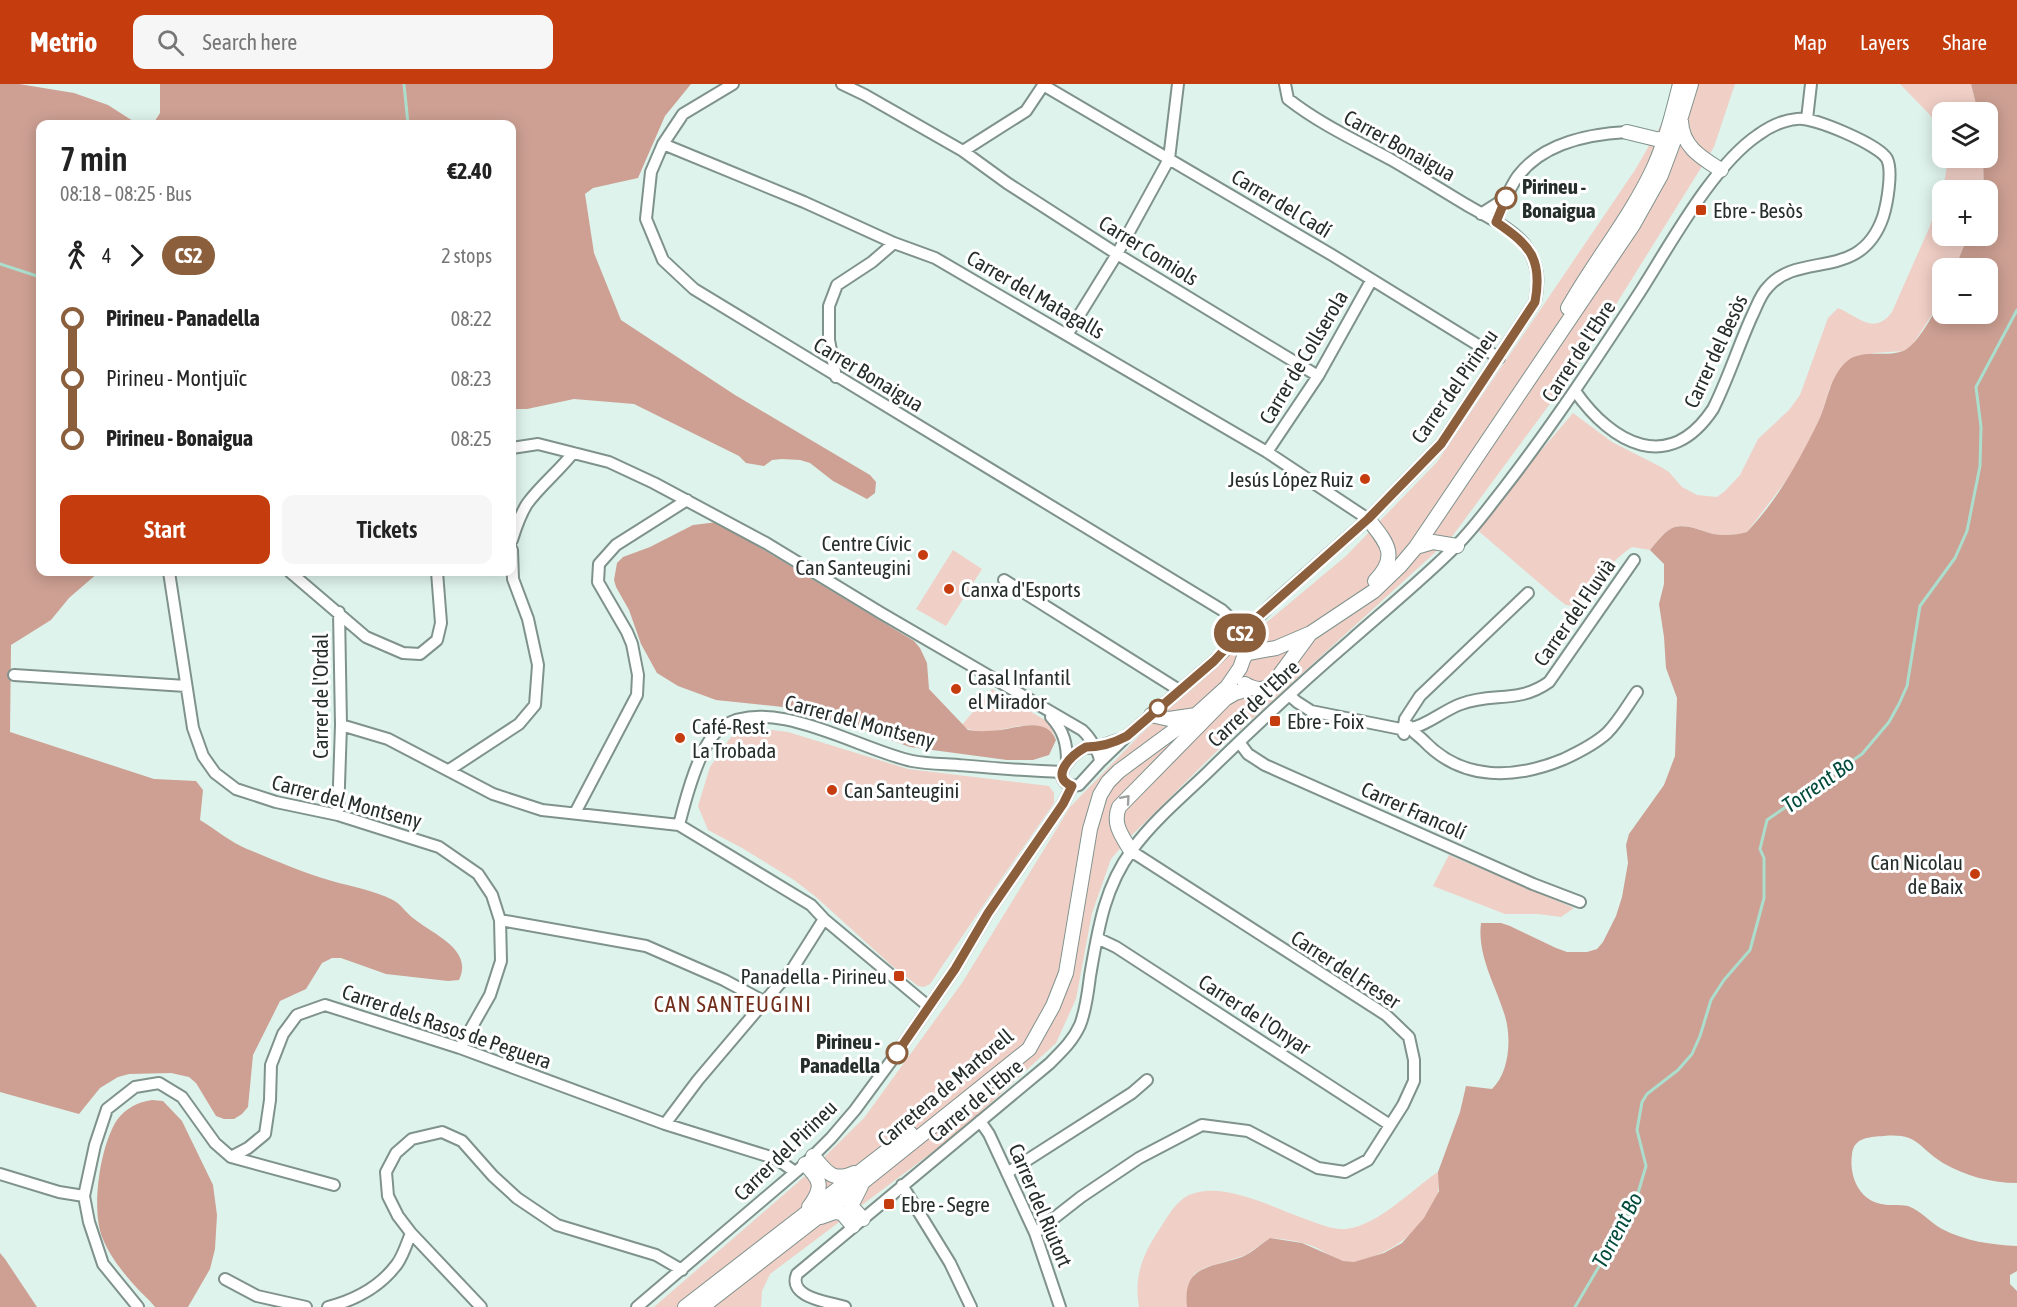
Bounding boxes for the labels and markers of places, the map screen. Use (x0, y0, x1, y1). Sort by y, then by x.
place label: Pirineu - Bonaigua (1522, 174, 1596, 222)
marker: Pirineu - Bonaigua (1495, 187, 1517, 209)
place label: Ebre - Besòs (1713, 198, 1803, 222)
marker: Ebre - Besòs (1694, 203, 1708, 217)
place label: Jesús López Ruiz (1228, 467, 1353, 491)
marker: Jesús López Ruiz (1358, 472, 1372, 486)
place label: Centre Cívic Can Santeugini (796, 531, 911, 579)
marker: Centre Cívic Can Santeugini (916, 548, 930, 562)
place label: Canxa d'Esports (961, 577, 1081, 601)
marker: Canxa d'Esports (942, 582, 956, 596)
place label: Casal Infantil el Mirador (968, 665, 1071, 713)
marker: Casal Infantil el Mirador (949, 682, 963, 696)
unlabelled marker (1149, 699, 1167, 717)
place label: Ebre - Foix (1287, 709, 1364, 733)
place label: Café-Rest. La Trobada (692, 714, 776, 762)
marker: Ebre - Foix (1268, 714, 1282, 728)
marker: Café-Rest. La Trobada (673, 731, 687, 745)
place label: Can Santeugini (844, 778, 959, 802)
marker: Can Santeugini (825, 783, 839, 797)
place label: Can Nicolau de Baix (1870, 850, 1964, 898)
marker: Can Nicolau de Baix (1968, 867, 1982, 881)
place label: Panadella - Pirineu (740, 964, 887, 988)
marker: Panadella - Pirineu (892, 969, 906, 983)
place label: Pirineu - Panadella (800, 1029, 880, 1077)
marker: Pirineu - Panadella (886, 1042, 908, 1064)
place label: Ebre - Segre (901, 1192, 990, 1216)
marker: Ebre - Segre (882, 1197, 896, 1211)

